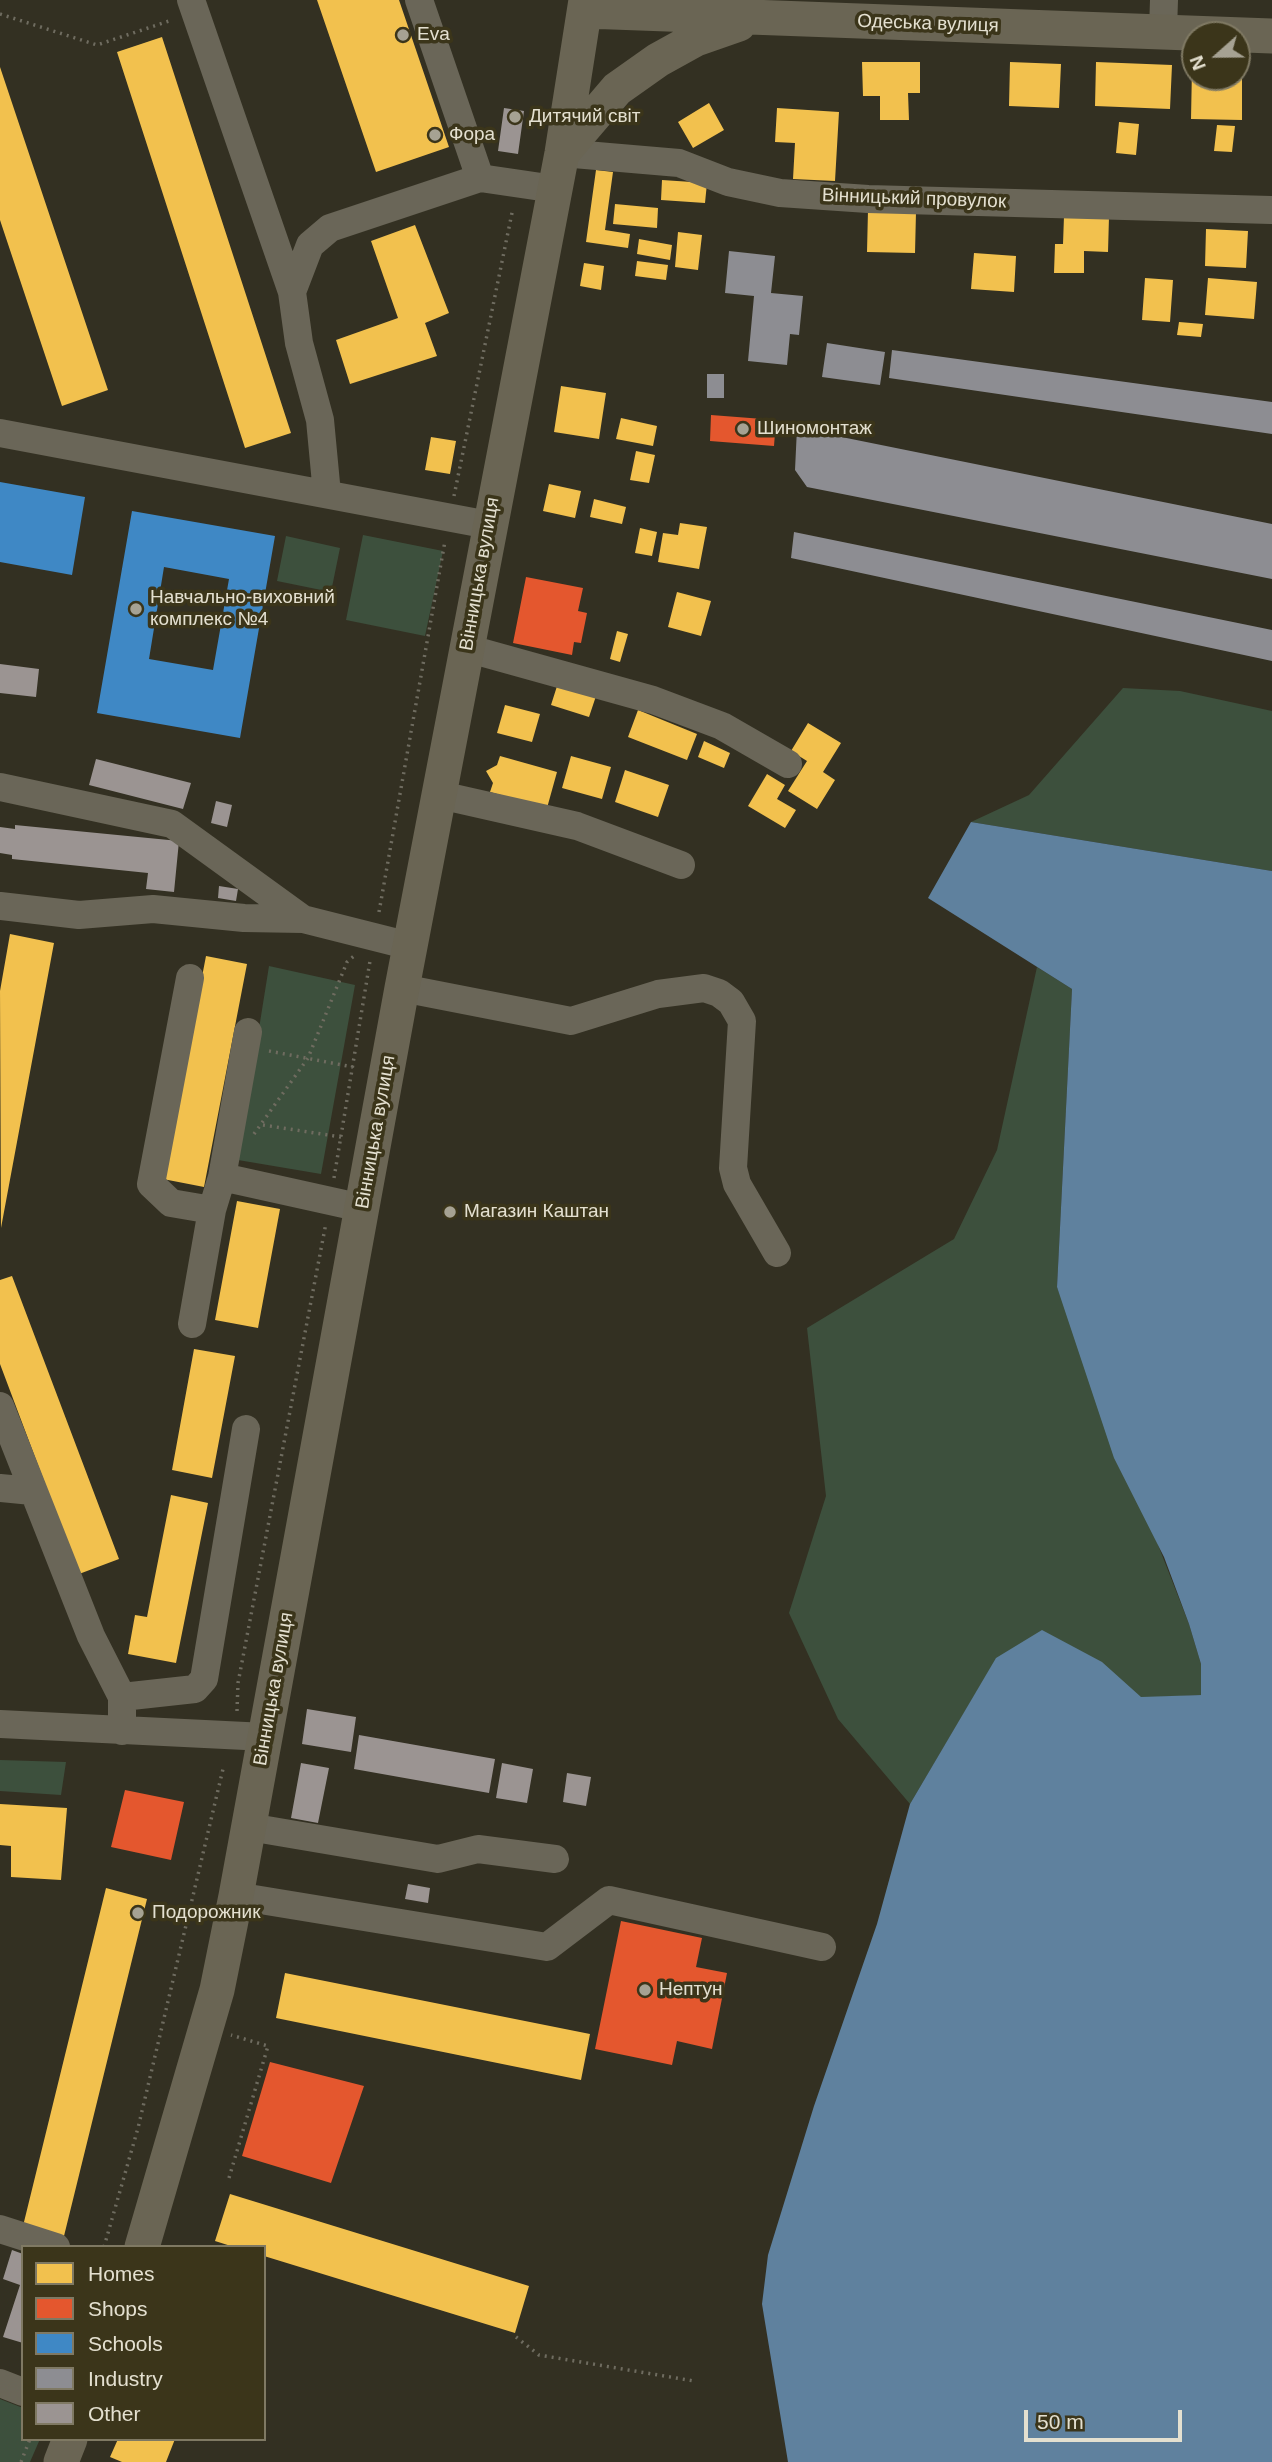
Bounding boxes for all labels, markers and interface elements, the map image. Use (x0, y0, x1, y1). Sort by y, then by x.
street label: Одеська вулиця (857, 10, 999, 38)
north arrow (1181, 21, 1251, 91)
place label: Eva (417, 24, 450, 46)
marker: Eva (395, 27, 411, 43)
text: N (1186, 53, 1210, 73)
place label: Дитячий світ (529, 106, 640, 128)
marker: Дитячий світ (507, 109, 523, 125)
place label: Фора (449, 124, 495, 146)
marker: Фора (427, 127, 443, 143)
street label: Вінницький провулок (821, 184, 1007, 214)
place label: Шиномонтаж (757, 418, 872, 440)
marker: Шиномонтаж (735, 421, 751, 437)
street label: Вінницька вулиця (455, 495, 505, 653)
place label: Навчально-виховний комплекс №4 (150, 587, 335, 631)
marker: Навчально-виховний комплекс №4 (128, 601, 144, 617)
street label: Вінницька вулиця (351, 1053, 401, 1211)
place label: Магазин Каштан (464, 1201, 609, 1223)
marker: Магазин Каштан (442, 1204, 458, 1220)
street label: Вінницька вулиця (249, 1610, 299, 1768)
place label: Подорожник (152, 1902, 261, 1924)
marker: Подорожник (130, 1905, 146, 1921)
place label: Нептун (659, 1979, 722, 2001)
marker: Нептун (637, 1982, 653, 1998)
legend (21, 2245, 266, 2441)
text: Homes (88, 2262, 155, 2285)
text: Shops (88, 2297, 148, 2320)
text: Schools (88, 2332, 163, 2355)
text: Industry (88, 2367, 163, 2390)
scale bar (1027, 2396, 1184, 2440)
text: Other (88, 2402, 141, 2425)
text: 50 m (1037, 2410, 1084, 2433)

